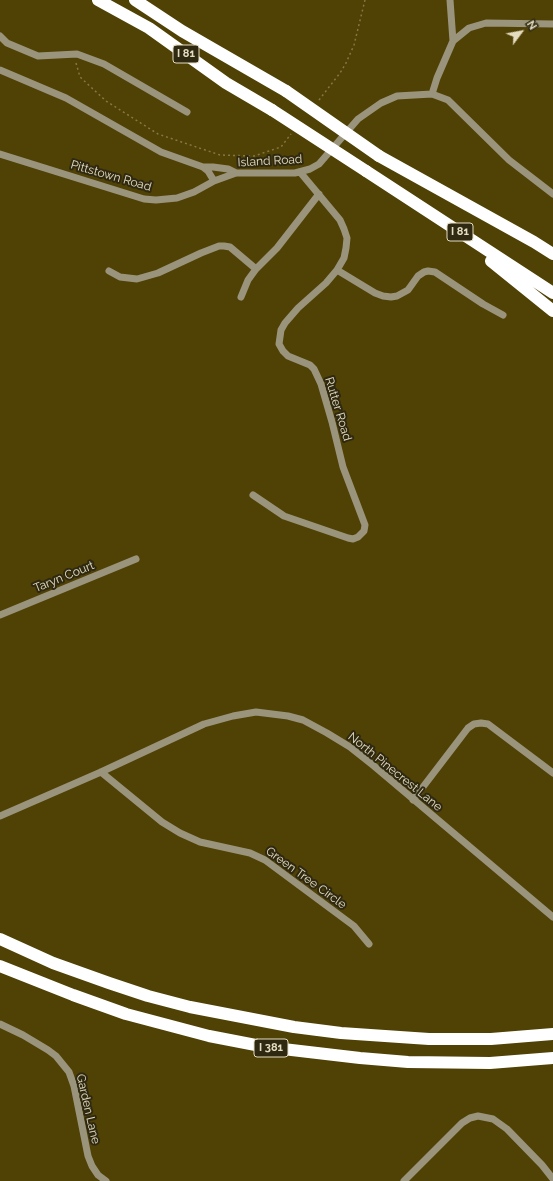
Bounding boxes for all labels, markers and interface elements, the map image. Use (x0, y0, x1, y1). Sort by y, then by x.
north arrow (501, 12, 541, 52)
text: N (524, 18, 539, 32)
road number: I 81 (173, 45, 199, 63)
street label: Island Road (237, 152, 303, 170)
street label: Pittstown Road (69, 158, 153, 194)
road number: I 81 (447, 223, 473, 241)
street label: Rutter Road (321, 375, 355, 443)
street label: Taryn Court (32, 558, 96, 596)
street label: North Pinecrest Lane (345, 730, 445, 814)
street label: Green Tree Circle (263, 844, 349, 912)
road number: I 381 (254, 1039, 288, 1057)
street label: Garden Lane (73, 1073, 103, 1145)

